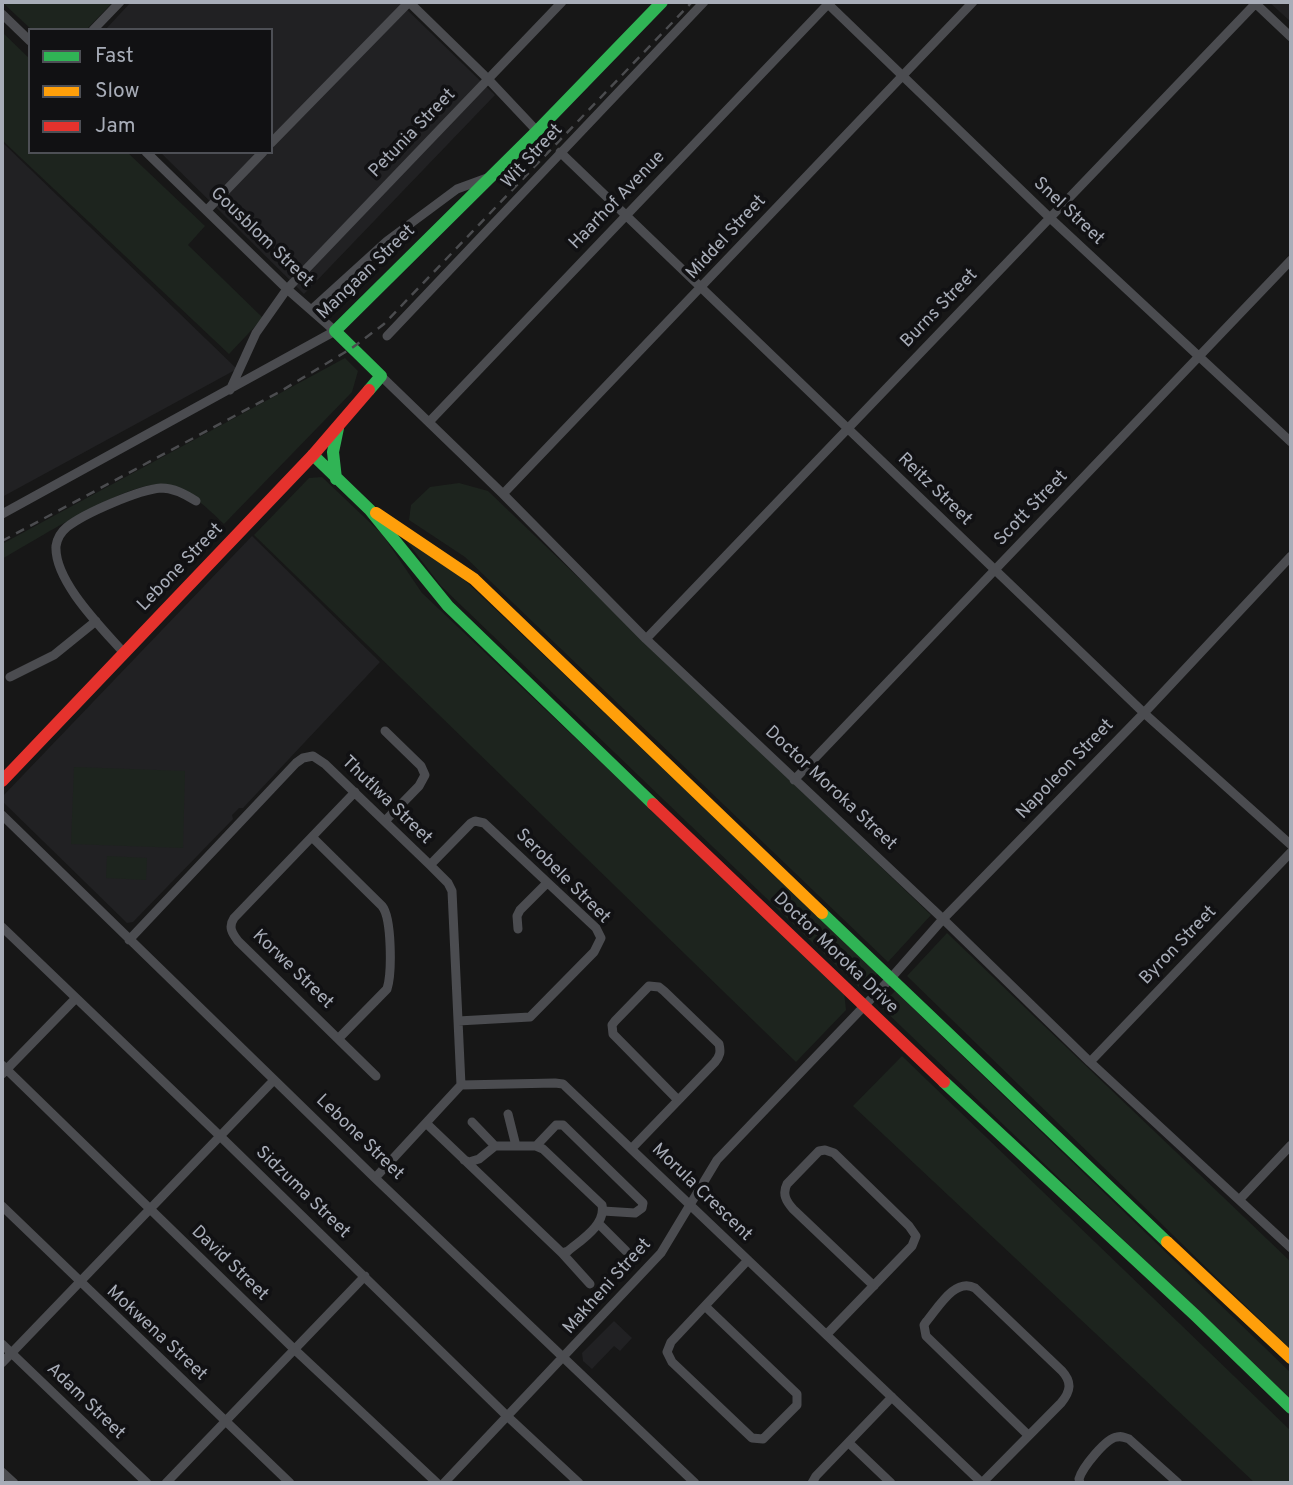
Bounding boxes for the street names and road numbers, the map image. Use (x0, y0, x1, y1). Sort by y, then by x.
street label: Petunia Street (365, 85, 461, 183)
street label: Wit Street (498, 120, 568, 194)
street label: Haarhof Avenue (565, 147, 671, 255)
street label: Snel Street (1028, 174, 1108, 250)
street label: Gousblom Street (205, 183, 317, 293)
street label: Middel Street (682, 191, 772, 285)
street label: Mangaan Street (314, 221, 420, 325)
street label: Burns Street (897, 265, 983, 353)
street label: Reitz Street (892, 449, 976, 531)
street label: Scott Street (991, 467, 1073, 551)
street label: Lebone Street (134, 520, 228, 616)
street label: Napoleon Street (1013, 715, 1119, 825)
street label: Doctor Moroka Street (760, 722, 900, 856)
street label: Thutlwa Street (336, 752, 436, 850)
street label: Serobele Street (510, 825, 614, 929)
street label: Doctor Moroka Drive (768, 889, 902, 1019)
street label: Byron Street (1136, 902, 1222, 990)
street label: Korwe Street (247, 926, 337, 1014)
street label: Lebone Street (311, 1091, 407, 1185)
street label: Morula Crescent (646, 1140, 756, 1246)
street label: Sidzuma Street (250, 1142, 354, 1244)
street label: David Street (186, 1222, 272, 1306)
street label: Makheni Street (559, 1235, 657, 1339)
street label: Mokwena Street (101, 1282, 211, 1386)
street label: Adam Street (41, 1359, 129, 1445)

